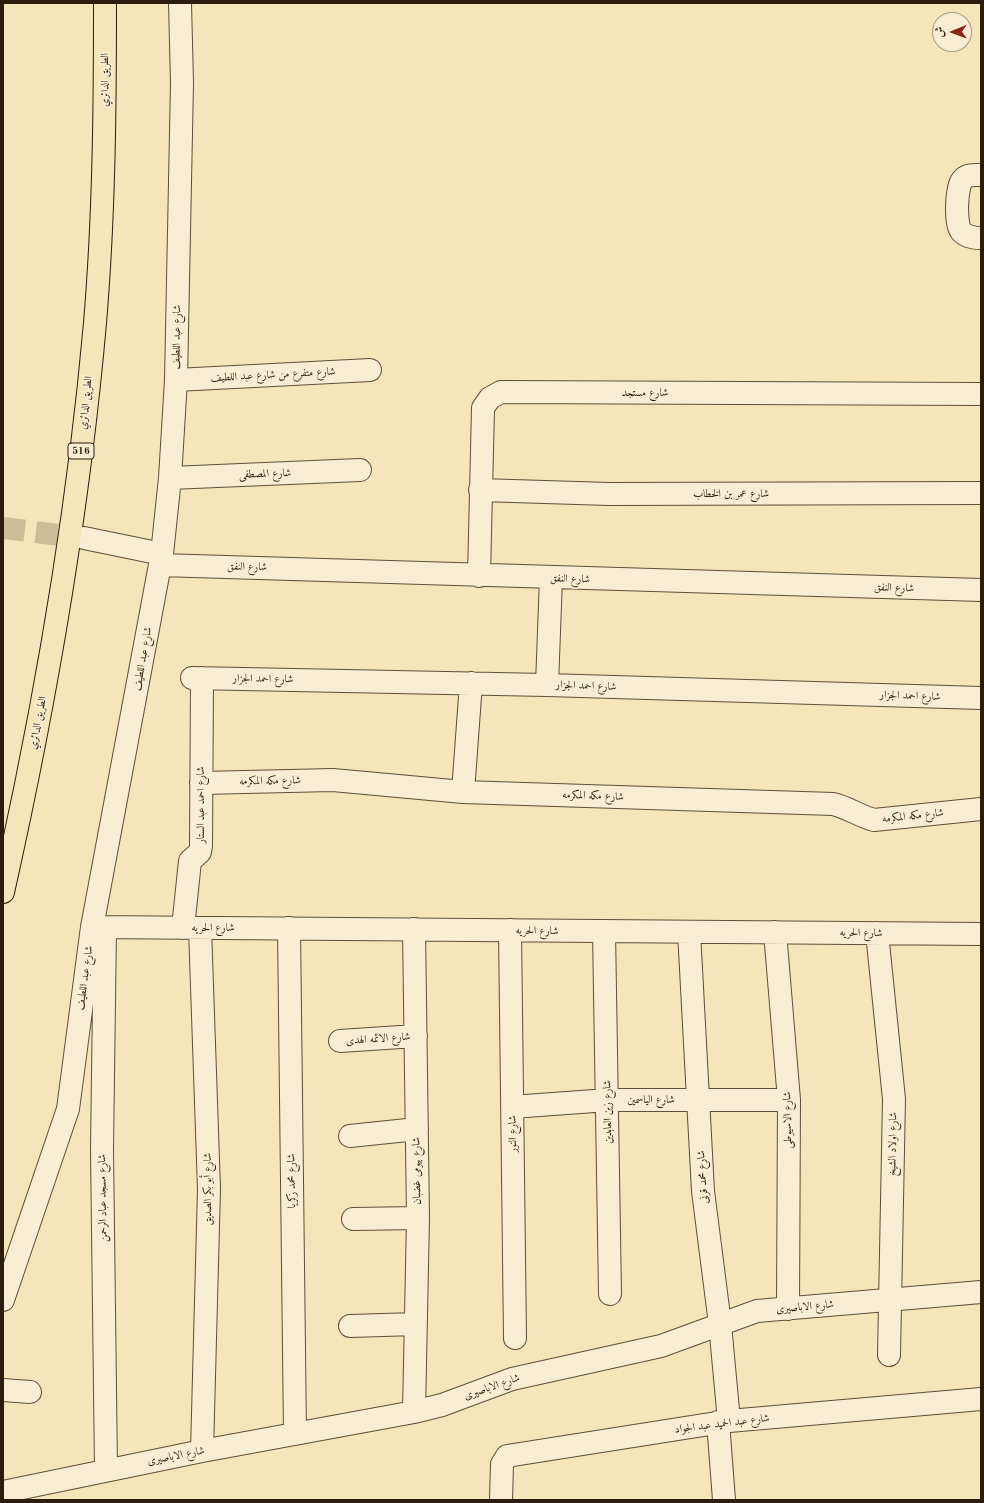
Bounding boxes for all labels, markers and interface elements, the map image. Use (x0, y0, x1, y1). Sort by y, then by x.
north arrow (932, 12, 972, 52)
text: ش (935, 27, 946, 38)
street label: الطريق الدائري (98, 53, 112, 107)
street label: شارع عبد اللطيف (170, 305, 184, 369)
street label: شارع متفرع من شارع عبد اللطيف (210, 365, 336, 385)
street label: الطريق الدائري (77, 376, 95, 430)
street label: شارع مستجد (622, 386, 668, 400)
road number: 516 (68, 443, 94, 459)
street label: شارع المصطفى (239, 466, 291, 482)
street label: شارع عمر بن الخطاب (693, 487, 769, 501)
street label: شارع النفق (227, 560, 267, 574)
street label: شارع النفق (550, 572, 590, 586)
street label: شارع النفق (874, 581, 914, 595)
street label: شارع عبد اللطيف (131, 626, 155, 692)
street label: شارع احمد الجزار (233, 672, 293, 686)
street label: شارع احمد الجزار (555, 678, 617, 694)
street label: شارع احمد الجزار (879, 688, 941, 704)
street label: الطريق الدائري (26, 695, 50, 751)
street label: شارع احمد عبد الستار (194, 766, 208, 844)
street label: شارع مكه المكرمه (239, 774, 301, 788)
street label: شارع مكه المكرمه (562, 788, 624, 804)
street label: شارع مكه المكرمه (882, 806, 944, 826)
street label: شارع الحريه (192, 921, 234, 935)
street label: شارع الحريه (515, 924, 559, 938)
street label: شارع الحريه (839, 926, 883, 940)
street label: شارع عبد اللطيف (74, 945, 96, 1011)
street label: شارع الائمه الهدى (345, 1030, 411, 1048)
street label: شارع زين العابدين (601, 1080, 615, 1144)
street label: شارع الاسيوطى (781, 1091, 795, 1149)
street label: شارع الياسمين (627, 1093, 675, 1107)
street label: شارع اولاد الشيخ (886, 1112, 900, 1176)
street label: شارع النور (506, 1115, 520, 1153)
street label: شارع بيومى غضبان (410, 1137, 424, 1205)
street label: شارع محمد قرنى (695, 1150, 711, 1204)
street label: شارع أبو بكر الصديق (201, 1153, 215, 1225)
street label: شارع محمد زكريا (285, 1153, 299, 1209)
street label: شارع مسجد عباد الرحمن (96, 1154, 110, 1242)
street label: شارع الاباصيرى (775, 1298, 835, 1316)
street label: شارع الاباصيرى (462, 1371, 522, 1403)
street label: شارع عبد الحميد عبد الجواد (674, 1412, 770, 1436)
street label: شارع الاباصيرى (146, 1444, 206, 1468)

